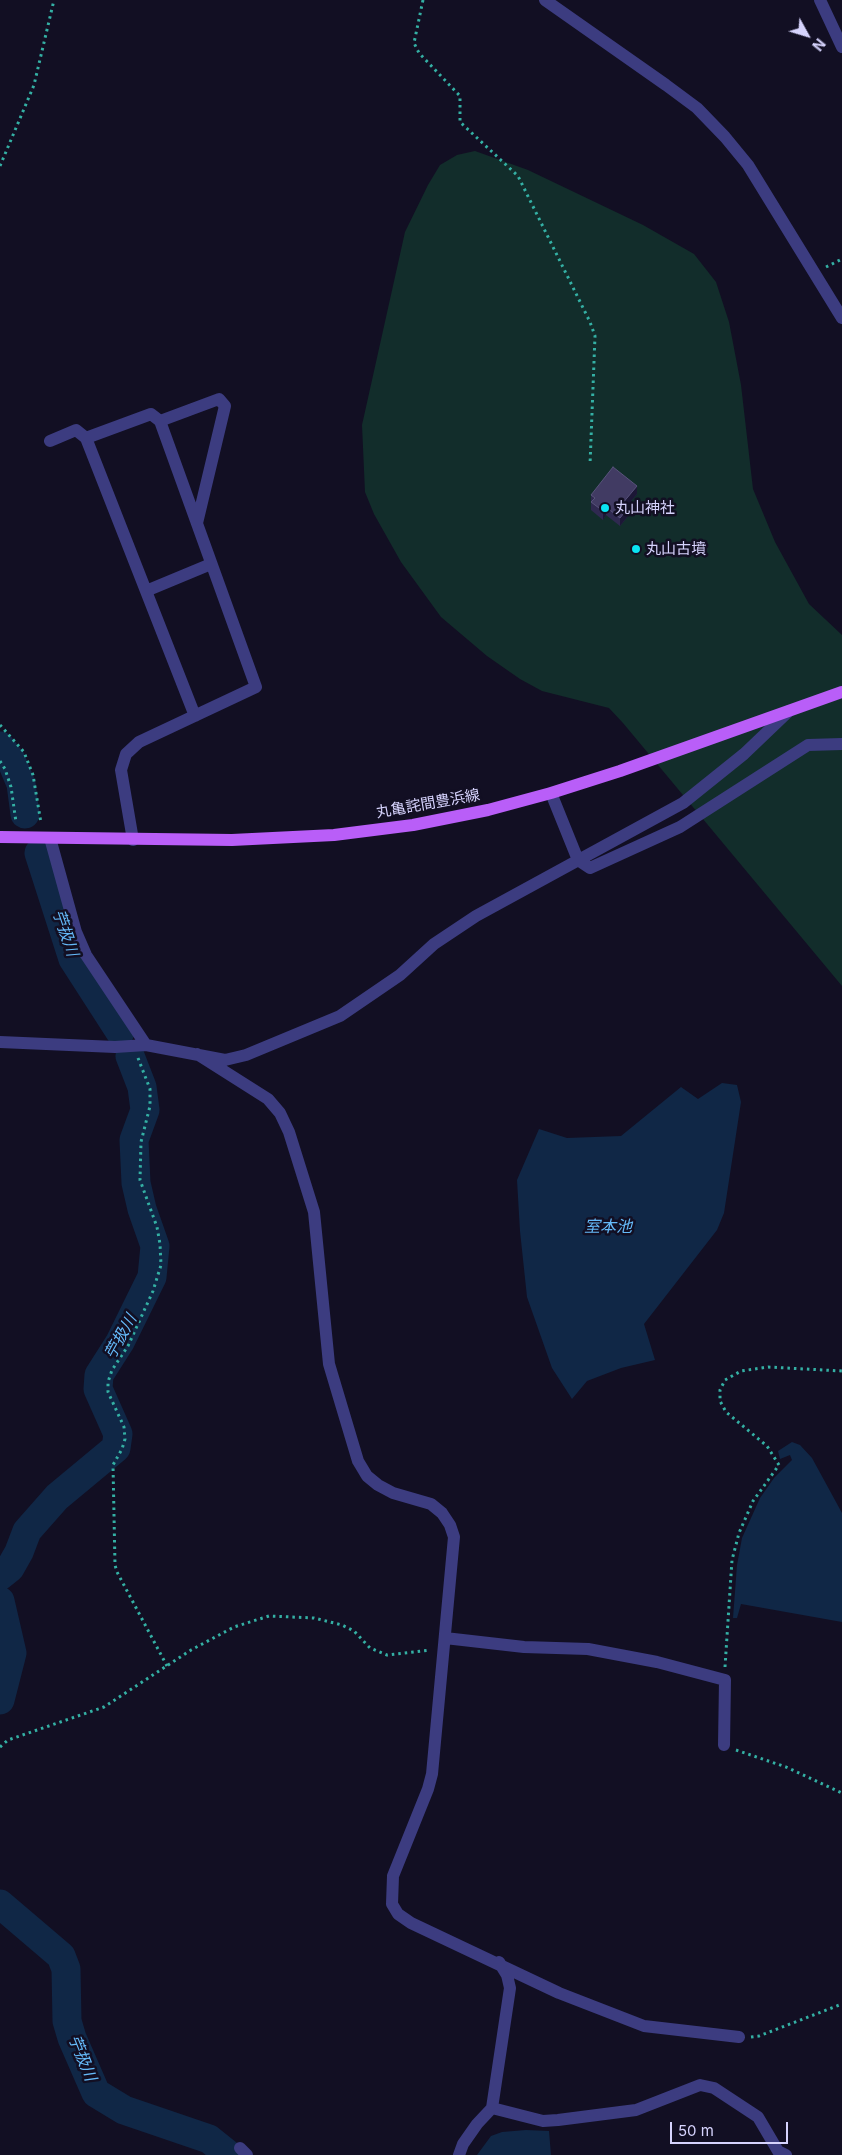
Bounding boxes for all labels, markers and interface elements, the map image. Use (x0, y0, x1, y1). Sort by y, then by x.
north arrow (782, 10, 832, 60)
text: N (809, 35, 829, 54)
place label: 丸山神社 (615, 499, 675, 517)
marker: 丸山神社 (599, 502, 611, 514)
place label: 丸山古墳 (646, 540, 706, 558)
marker: 丸山古墳 (630, 543, 642, 555)
street label: 丸亀詫間豊浜線 (375, 786, 481, 822)
water label: 苧扱川 (48, 907, 82, 959)
water label: 室本池 (584, 1217, 632, 1237)
water label: 苧扱川 (101, 1311, 141, 1363)
water label: 苧扱川 (64, 2032, 100, 2084)
scale bar (672, 2112, 790, 2144)
text: 50 m (678, 2121, 714, 2140)

